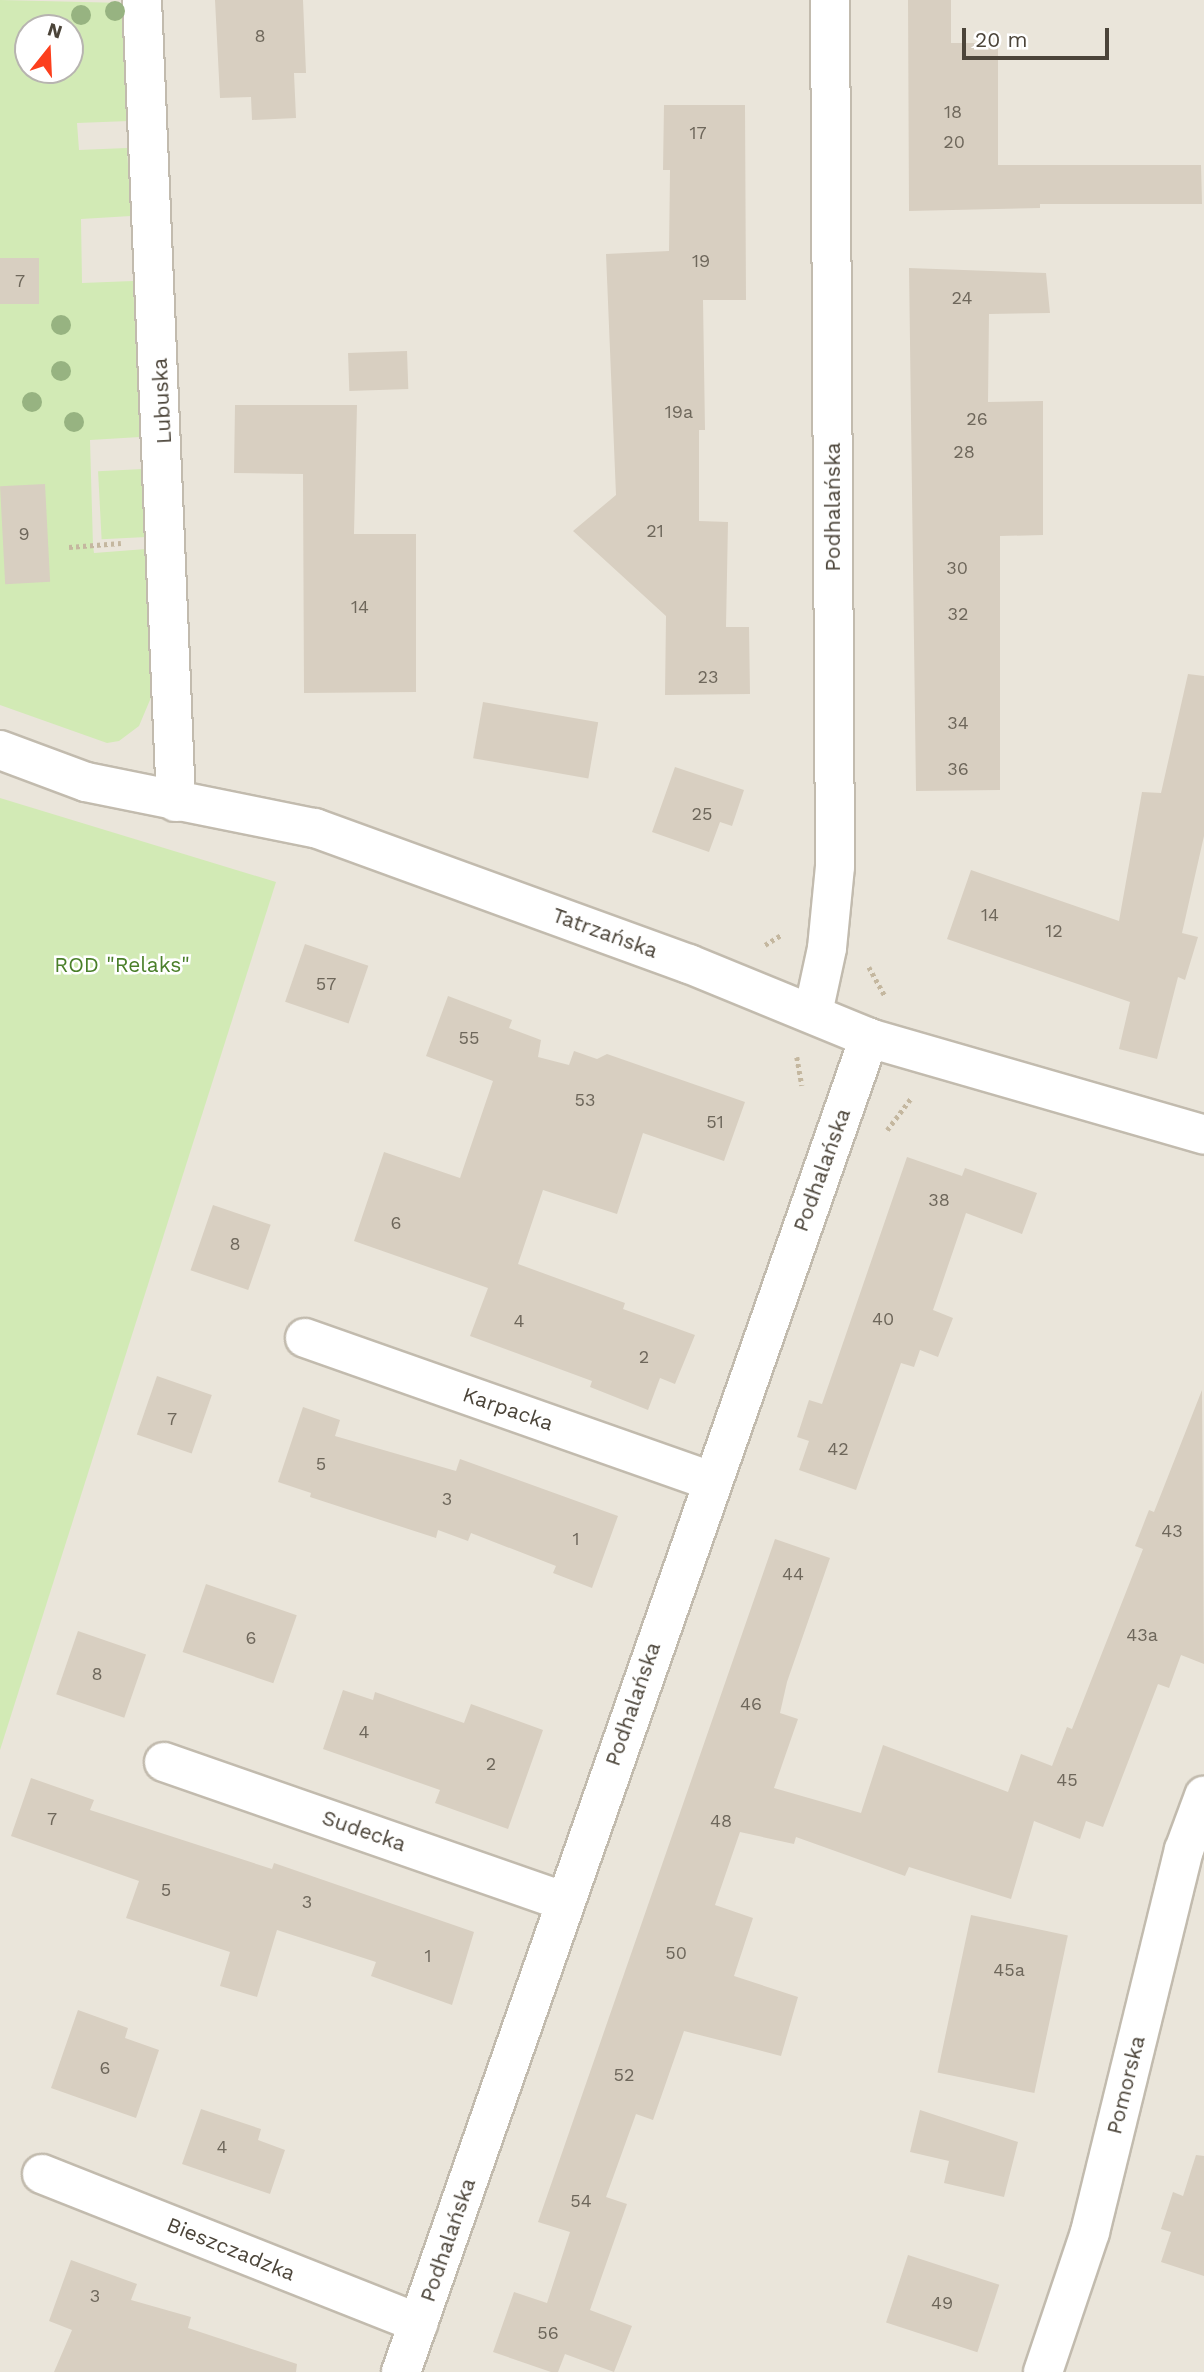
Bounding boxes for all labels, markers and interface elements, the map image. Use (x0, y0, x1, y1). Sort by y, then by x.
north arrow (14, 14, 84, 84)
scale bar (966, 14, 1113, 58)
text: N (45, 17, 65, 44)
house number: 8 (254, 25, 266, 47)
text: 20 m (975, 27, 1027, 52)
house number: 18 (944, 101, 962, 123)
house number: 17 (689, 122, 707, 144)
house number: 20 (943, 131, 965, 153)
house number: 19 (692, 250, 710, 272)
house number: 7 (15, 270, 25, 292)
house number: 24 (952, 287, 972, 309)
street label: Lubuska (147, 357, 177, 445)
house number: 19a (665, 401, 693, 423)
house number: 26 (966, 408, 988, 430)
house number: 28 (953, 441, 975, 463)
street label: Podhalańska (820, 442, 846, 572)
house number: 21 (646, 520, 664, 542)
house number: 9 (18, 523, 30, 545)
house number: 30 (946, 557, 968, 579)
house number: 14 (351, 596, 369, 618)
house number: 32 (948, 603, 968, 625)
house number: 23 (698, 666, 718, 688)
house number: 34 (947, 712, 969, 734)
house number: 36 (947, 758, 969, 780)
house number: 25 (692, 803, 712, 825)
street label: Tatrzańska (549, 902, 661, 964)
house number: 14 (981, 904, 999, 926)
house number: 12 (1045, 920, 1063, 942)
park label: ROD "Relaks" (54, 952, 190, 978)
house number: 57 (316, 973, 336, 995)
house number: 55 (459, 1027, 479, 1049)
house number: 53 (575, 1089, 595, 1111)
street label: Podhalańska (788, 1105, 856, 1235)
house number: 51 (706, 1111, 724, 1133)
house number: 38 (928, 1189, 950, 1211)
house number: 6 (391, 1212, 401, 1234)
house number: 8 (229, 1233, 241, 1255)
house number: 40 (872, 1308, 894, 1330)
house number: 4 (514, 1310, 524, 1332)
house number: 2 (639, 1346, 649, 1368)
street label: Karpacka (459, 1382, 557, 1436)
house number: 7 (167, 1408, 177, 1430)
house number: 42 (827, 1438, 849, 1460)
house number: 5 (316, 1453, 326, 1475)
house number: 3 (442, 1488, 452, 1510)
house number: 43 (1161, 1520, 1183, 1542)
house number: 1 (572, 1528, 580, 1550)
house number: 44 (782, 1563, 804, 1585)
house number: 43a (1126, 1624, 1158, 1646)
house number: 6 (246, 1627, 256, 1649)
street label: Podhalańska (600, 1639, 666, 1769)
house number: 8 (91, 1663, 103, 1685)
house number: 46 (740, 1693, 762, 1715)
house number: 4 (359, 1721, 369, 1743)
house number: 2 (486, 1753, 496, 1775)
house number: 45 (1056, 1769, 1078, 1791)
street label: Sudecka (319, 1805, 409, 1857)
house number: 7 (47, 1808, 57, 1830)
house number: 48 (710, 1810, 732, 1832)
house number: 5 (161, 1879, 171, 1901)
house number: 3 (302, 1891, 312, 1913)
house number: 50 (665, 1942, 687, 1964)
house number: 1 (424, 1945, 432, 1967)
house number: 45a (993, 1959, 1025, 1981)
street label: Pomorska (1102, 2033, 1150, 2137)
house number: 6 (100, 2057, 110, 2079)
house number: 52 (614, 2064, 634, 2086)
house number: 4 (217, 2136, 227, 2158)
street label: Podhalańska (415, 2175, 481, 2305)
house number: 54 (570, 2190, 592, 2212)
street label: Bieszczadzka (163, 2212, 299, 2286)
house number: 3 (90, 2285, 100, 2307)
house number: 49 (931, 2292, 953, 2314)
house number: 56 (537, 2322, 559, 2344)

